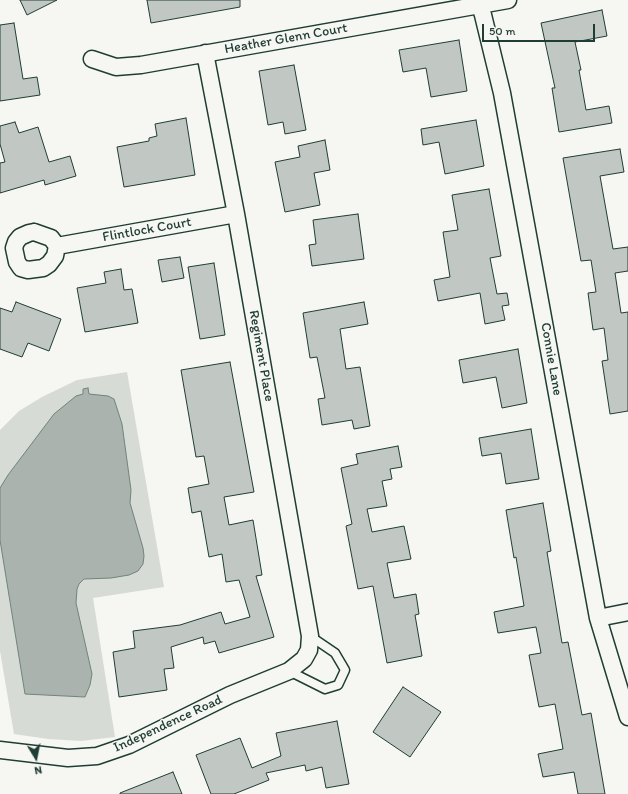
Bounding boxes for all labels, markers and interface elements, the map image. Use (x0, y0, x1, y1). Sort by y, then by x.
scale bar (484, 16, 597, 42)
street label: Heather Glenn Court (223, 20, 349, 58)
text: 50 m (489, 24, 515, 38)
street label: Flintlock Court (101, 214, 193, 246)
street label: Regiment Place (245, 309, 277, 403)
street label: Connie Lane (536, 321, 566, 397)
street label: Independence Road (111, 691, 225, 757)
north arrow (16, 738, 56, 778)
text: N (33, 763, 43, 777)

